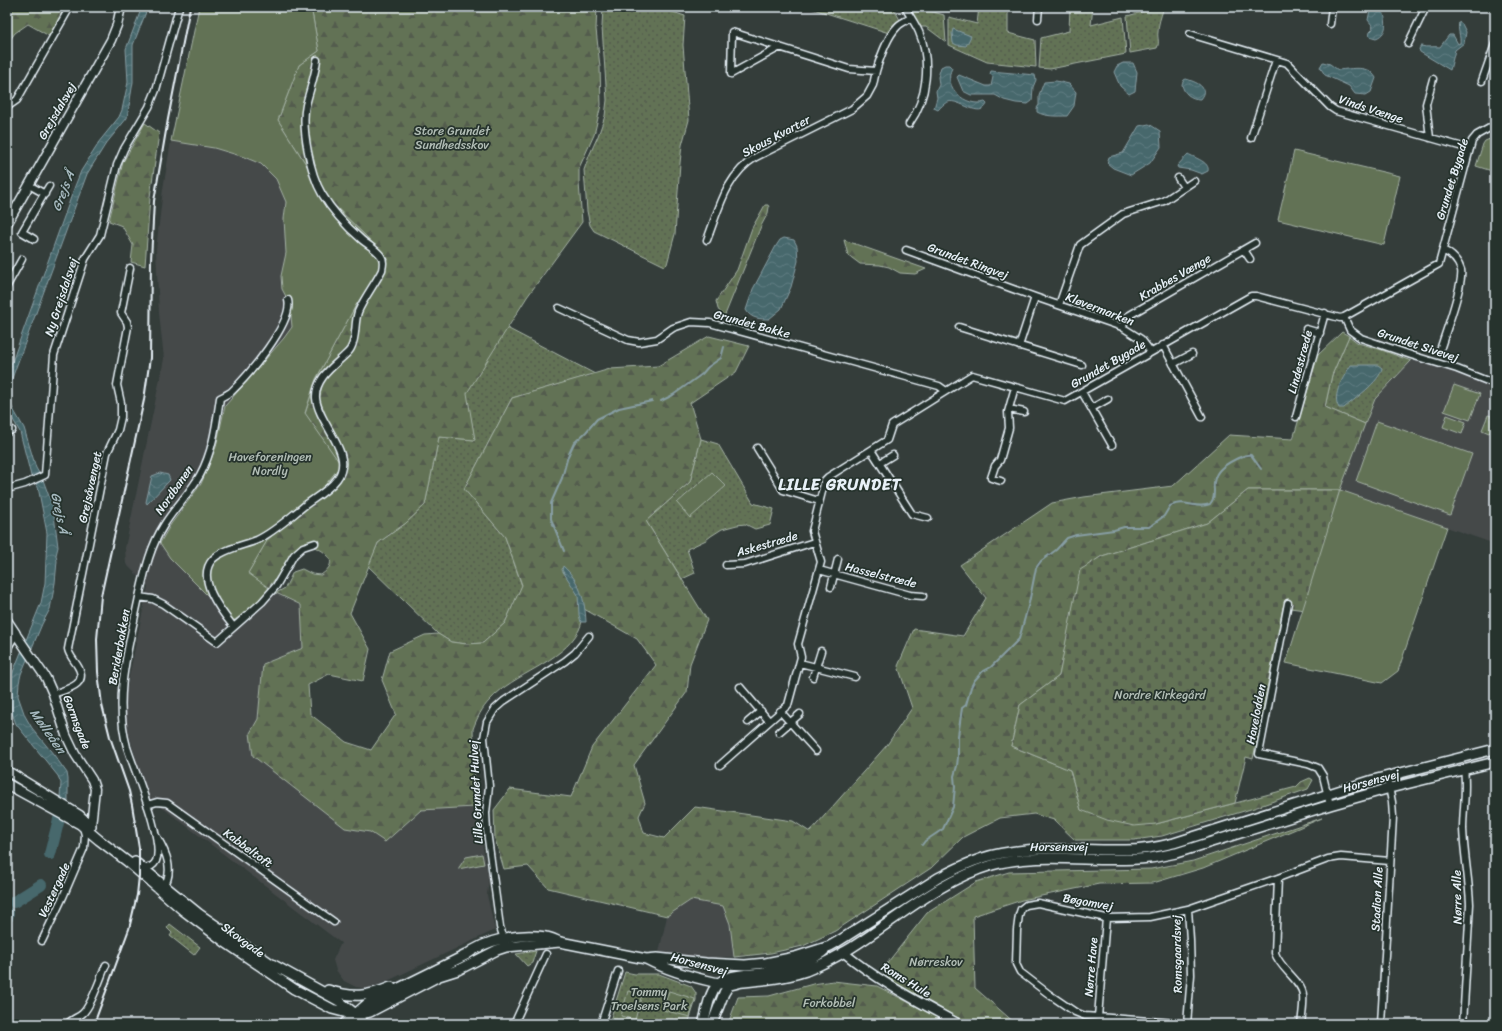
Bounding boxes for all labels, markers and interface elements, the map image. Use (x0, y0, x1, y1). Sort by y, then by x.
street label: Grejsdalsvej (32, 78, 82, 144)
street label: Vinds Vænge (1336, 88, 1406, 130)
street label: Skous Kvarter (738, 108, 815, 163)
park label: Store Grundet Sundhedsskov (414, 120, 491, 156)
street label: Grundet Bygade (1429, 135, 1475, 223)
water label: Grejs Å (45, 164, 82, 215)
street label: Grundet Ringvej (924, 236, 1012, 286)
street label: Krabbes Vænge (1135, 247, 1215, 307)
street label: Ny Grejsdalsvej (38, 254, 84, 339)
street label: Kløvermarken (1062, 286, 1138, 332)
street label: Grundet Bakke (711, 303, 793, 345)
street label: Grundet Sivevej (1374, 321, 1462, 369)
street label: Lindestræde (1281, 328, 1319, 396)
street label: Grundet Bygade (1066, 333, 1150, 395)
park label: Haveforeningen Nordly (228, 446, 312, 482)
street label: Grejsåvænget (72, 449, 108, 525)
street label: Nordbanen (149, 460, 200, 520)
district label: LILLE GRUNDET (778, 470, 902, 499)
water label: Grejs Å (44, 490, 76, 539)
street label: Askestræde (733, 525, 800, 564)
street label: Hasselstræde (843, 555, 919, 595)
street label: Beriderbakken (101, 607, 137, 687)
street label: Havelodden (1239, 681, 1273, 746)
park label: Nordre Kirkegård (1114, 684, 1206, 706)
street label: Gormsgade (57, 692, 98, 753)
water label: Mølleåen (24, 703, 73, 760)
street label: Lille Grundet Hulvej (462, 739, 490, 844)
street label: Horsensvej (1340, 763, 1402, 799)
street label: Kabbeltoft (218, 822, 278, 874)
street label: Horsensvej (1030, 836, 1089, 858)
street label: Vestergade (32, 859, 76, 921)
street label: Stadion Alle (1364, 866, 1390, 932)
street label: Nørre Alle (1446, 870, 1468, 924)
street label: Bøgomvej (1061, 887, 1115, 917)
street label: Romsgaardsvej (1165, 915, 1189, 993)
street label: Skovgade (216, 916, 270, 964)
street label: Nørre Have (1077, 936, 1105, 998)
street label: Horsensvej (668, 946, 730, 982)
park label: Nørreskov (909, 951, 963, 973)
street label: Roms Hule (877, 956, 936, 1004)
park label: Tommy Troelsens Park (611, 981, 688, 1017)
park label: Forkobbel (803, 992, 856, 1014)

